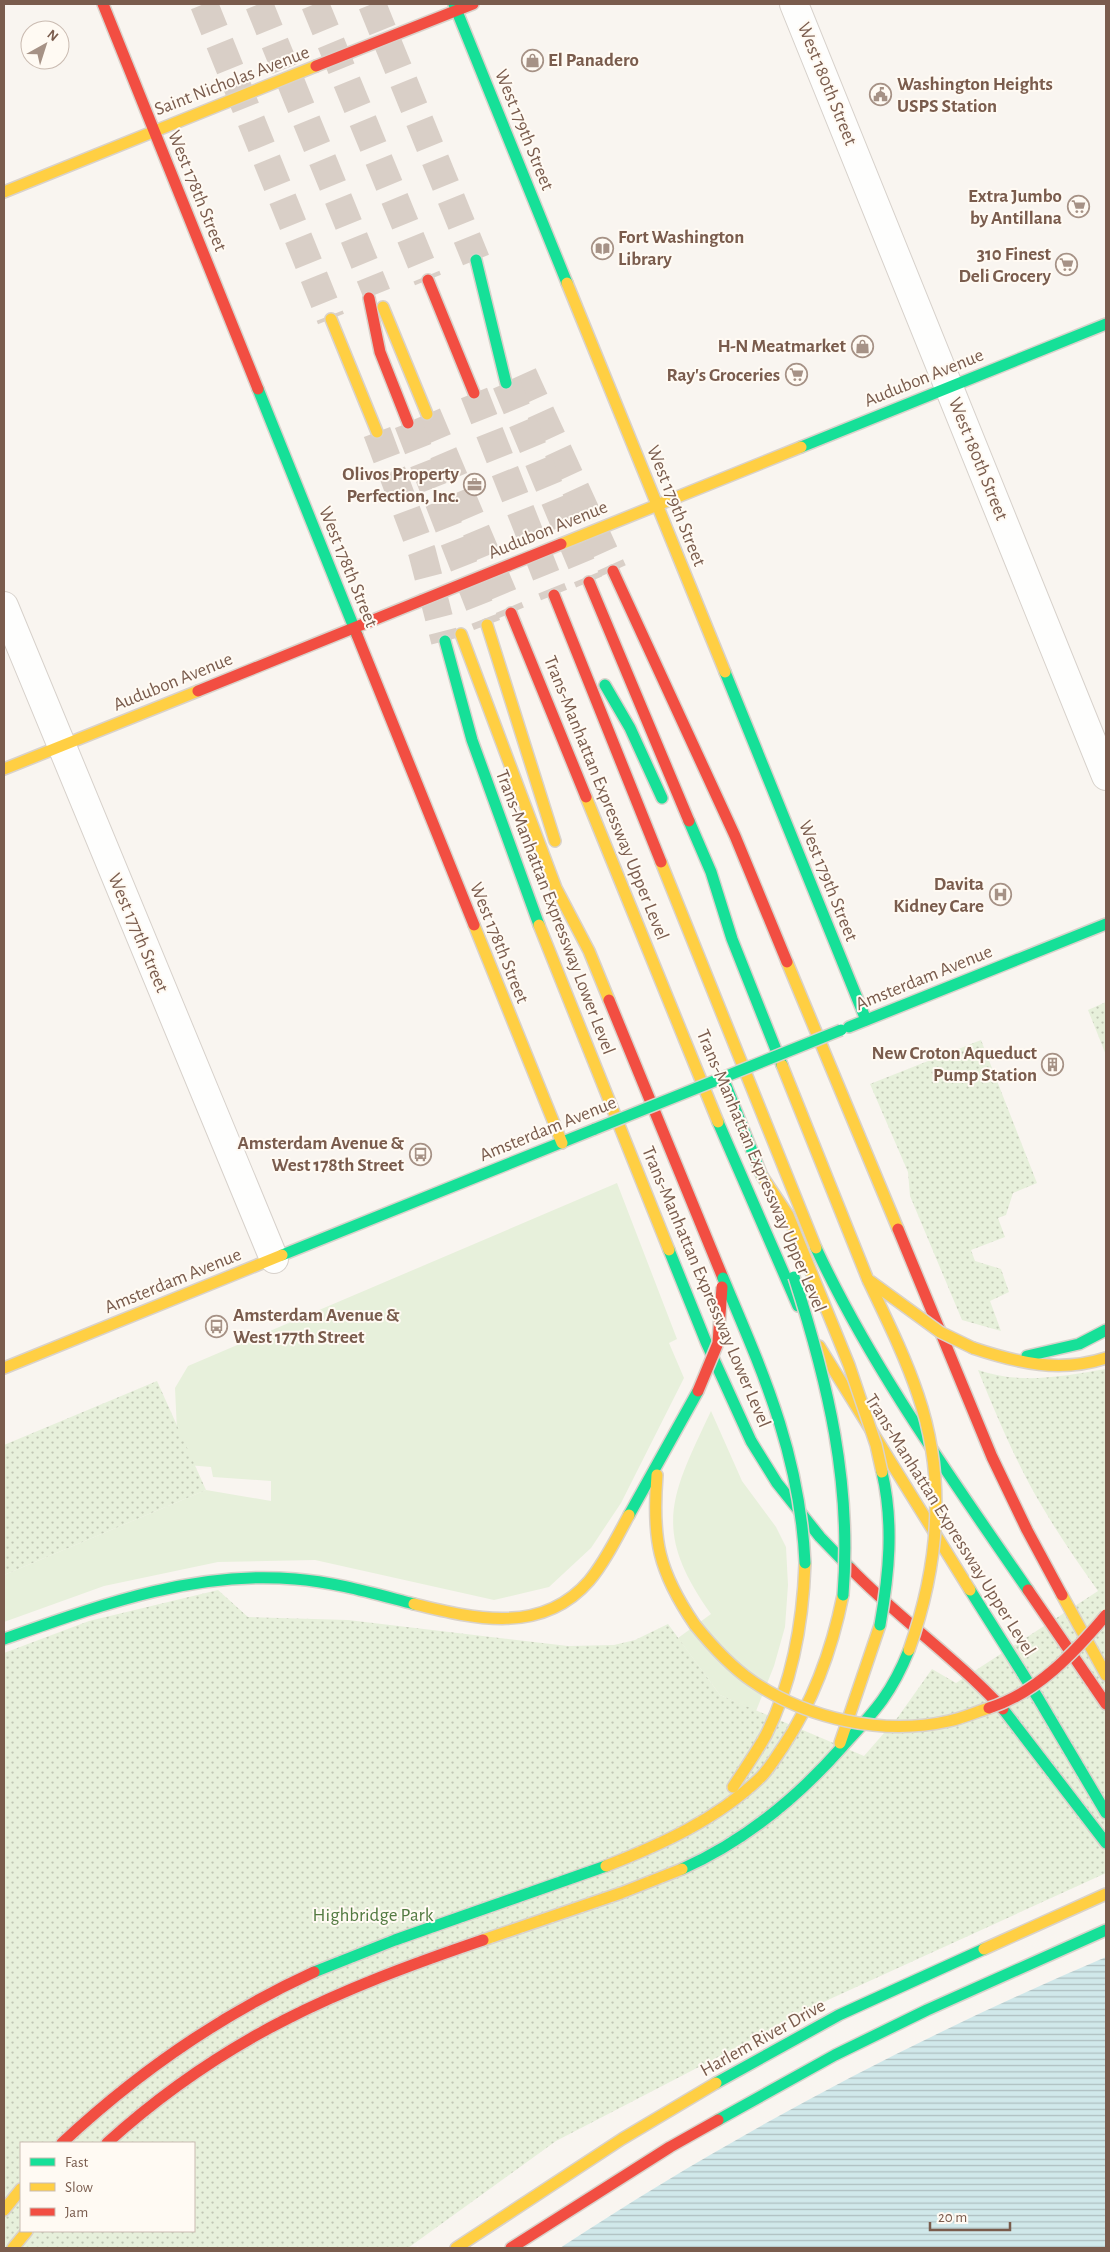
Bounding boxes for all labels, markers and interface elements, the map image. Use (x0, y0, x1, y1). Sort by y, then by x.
north arrow (20, 20, 70, 70)
street label: West 180th Street (794, 20, 860, 148)
text: N (44, 27, 61, 44)
street label: Saint Nicholas Avenue (152, 43, 312, 119)
shop icon: El Panadero (520, 48, 544, 72)
place label: El Panadero (548, 51, 639, 70)
street label: West 179th Street (491, 67, 557, 193)
place label: Washington Heights USPS Station (897, 75, 1053, 116)
public building icon: Washington Heights USPS Station (869, 83, 893, 107)
street label: West 178th Street (164, 128, 230, 254)
place label: Extra Jumbo by Antillana (968, 187, 1062, 228)
supermarket icon: Extra Jumbo by Antillana (1066, 195, 1090, 219)
place label: Fort Washington Library (618, 228, 744, 269)
library icon: Fort Washington Library (590, 236, 614, 260)
place label: 310 Finest Deli Grocery (958, 245, 1052, 286)
supermarket icon: 310 Finest Deli Grocery (1055, 253, 1079, 277)
shop icon: H-N Meatmarket (850, 334, 874, 358)
place label: H-N Meatmarket (717, 337, 847, 356)
street label: Audubon Avenue (862, 345, 986, 411)
supermarket icon: Ray's Groceries (784, 363, 808, 387)
place label: Ray's Groceries (666, 366, 780, 385)
street label: West 180th Street (945, 395, 1011, 523)
street label: West 179th Street (643, 443, 709, 569)
place label: Olivos Property Perfection, Inc. (342, 465, 459, 506)
office icon: Olivos Property Perfection, Inc. (463, 473, 487, 497)
street label: Audubon Avenue (486, 497, 610, 563)
street label: West 178th Street (315, 504, 381, 630)
street label: Audubon Avenue (111, 649, 235, 715)
street label: Trans-Manhattan Expressway Upper Level (540, 653, 672, 943)
street label: Trans-Manhattan Expressway Lower Level (492, 767, 618, 1057)
street label: West 179th Street (795, 818, 861, 944)
street label: West 177th Street (104, 871, 172, 995)
place label: Davita Kidney Care (893, 875, 984, 916)
street label: West 178th Street (466, 880, 532, 1006)
hospital icon: Davita Kidney Care (988, 883, 1012, 907)
street label: Amsterdam Avenue (853, 942, 995, 1014)
street label: Trans-Manhattan Expressway Upper Level (693, 1027, 829, 1315)
place label: New Croton Aqueduct Pump Station (872, 1044, 1038, 1085)
building icon: New Croton Aqueduct Pump Station (1041, 1052, 1065, 1076)
street label: Amsterdam Avenue (477, 1093, 619, 1165)
place label: Amsterdam Avenue & West 178th Street (238, 1134, 405, 1175)
bus stop icon: Amsterdam Avenue & West 178th Street (408, 1142, 432, 1166)
street label: Trans-Manhattan Expressway Lower Level (638, 1144, 774, 1430)
street label: Amsterdam Avenue (102, 1245, 244, 1317)
place label: Amsterdam Avenue & West 177th Street (233, 1306, 400, 1347)
bus stop icon: Amsterdam Avenue & West 177th Street (205, 1314, 229, 1338)
street label: Trans-Manhattan Expressway Upper Level (861, 1391, 1039, 1659)
park label: Highbridge Park (313, 1906, 434, 1925)
street label: Harlem River Drive (697, 1996, 829, 2080)
legend (20, 2142, 195, 2232)
text: Fast (65, 2155, 89, 2170)
text: Slow (65, 2180, 93, 2195)
scale bar (930, 2200, 1010, 2232)
text: Jam (65, 2205, 88, 2220)
text: 20 m (938, 2210, 967, 2225)

